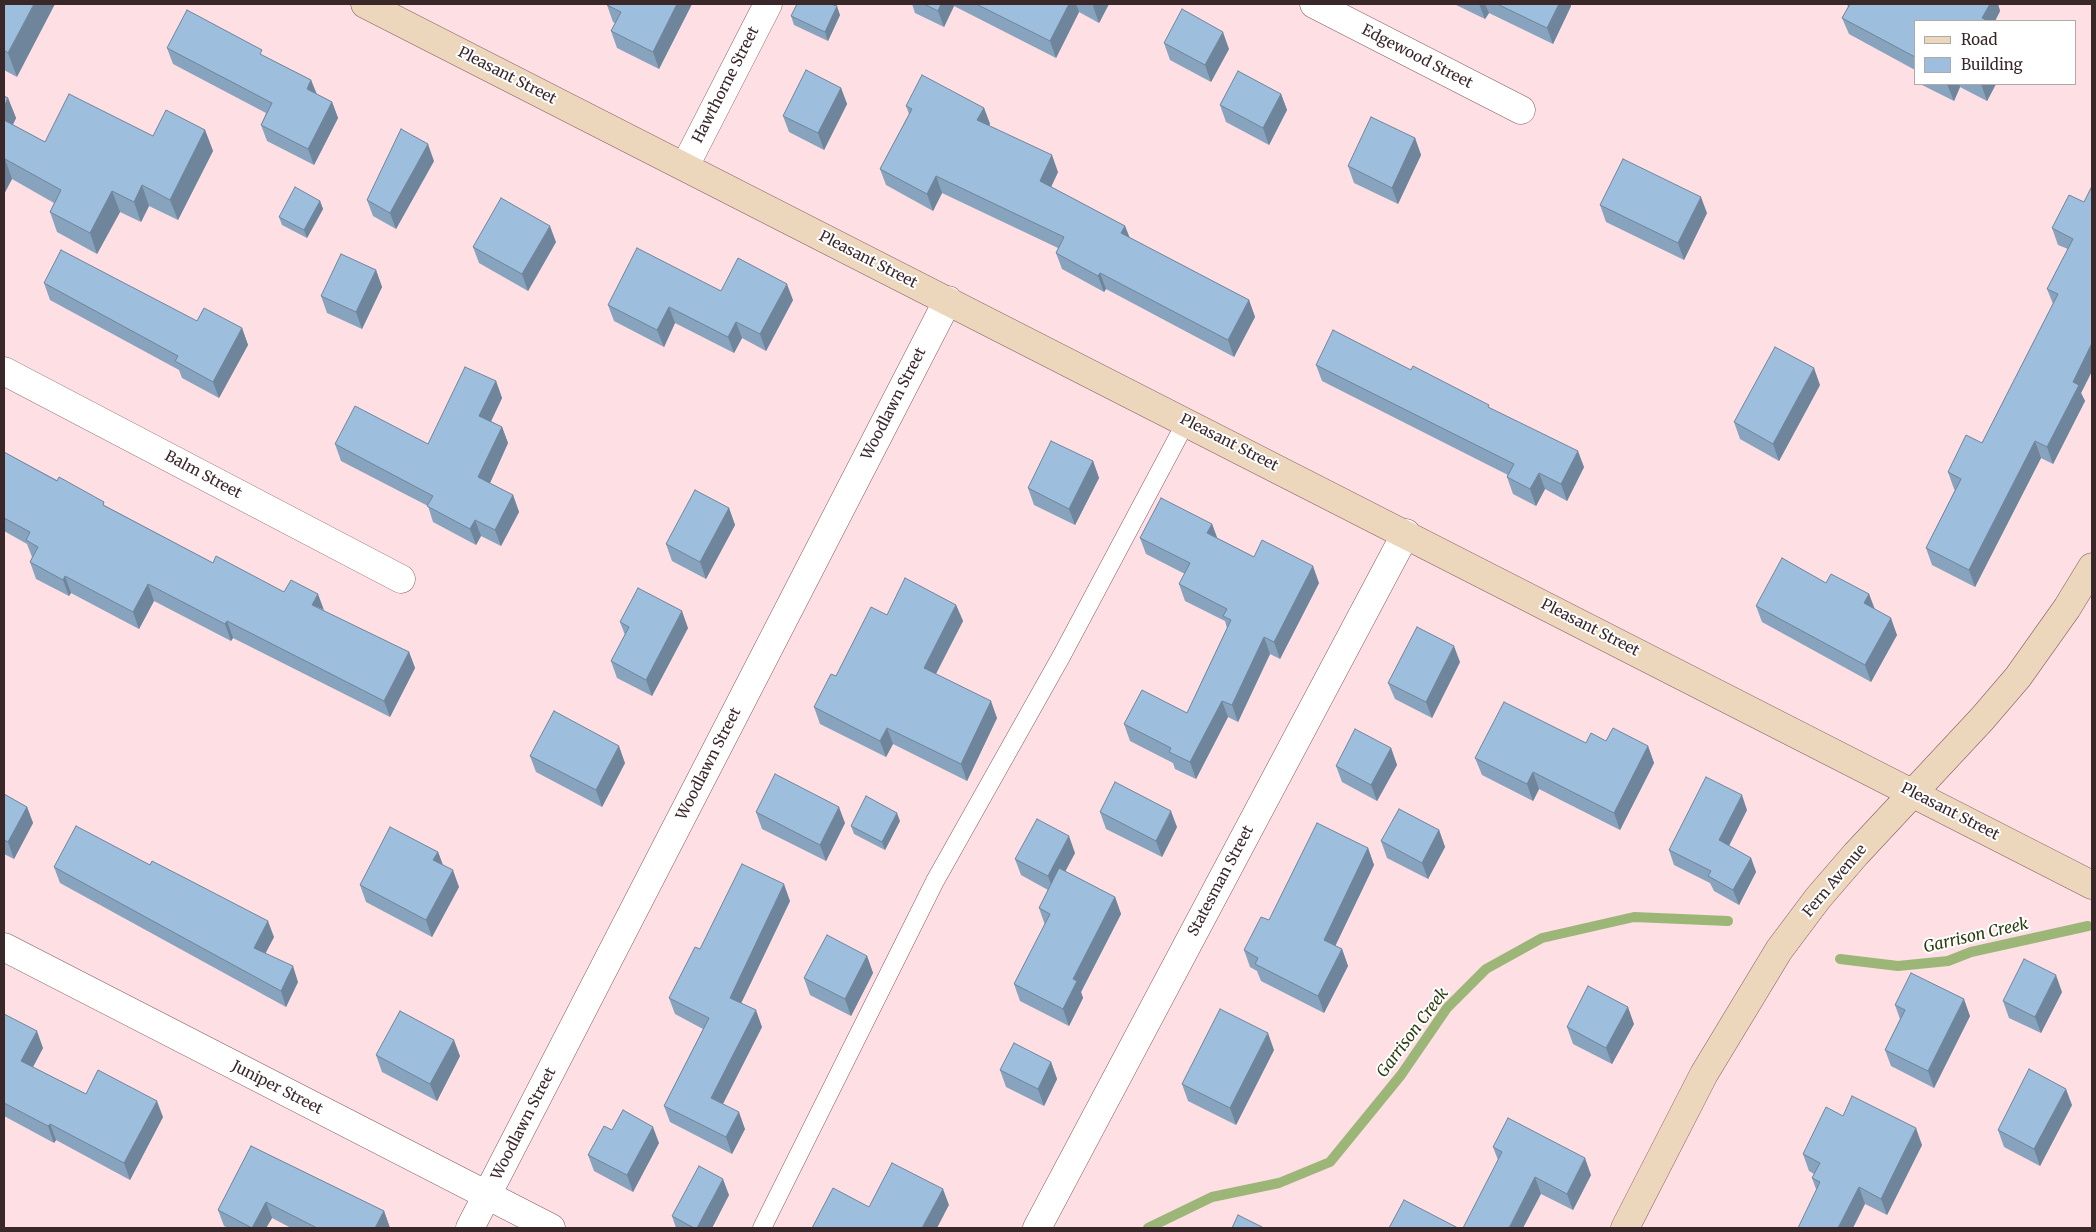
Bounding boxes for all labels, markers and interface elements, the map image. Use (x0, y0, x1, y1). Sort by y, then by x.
legend (1914, 20, 2076, 85)
street label: Edgewood Street (1359, 21, 1475, 93)
street label: Hawthorne Street (689, 24, 763, 146)
text: Road (1961, 30, 1997, 49)
street label: Pleasant Street (455, 44, 559, 108)
text: Building (1961, 55, 2023, 74)
street label: Pleasant Street (816, 228, 920, 292)
street label: Woodlawn Street (858, 345, 930, 463)
street label: Pleasant Street (1177, 411, 1281, 475)
street label: Balm Street (161, 447, 245, 503)
street label: Pleasant Street (1538, 596, 1642, 660)
street label: Woodlawn Street (673, 705, 745, 823)
street label: Pleasant Street (1898, 780, 2002, 844)
street label: Statesman Street (1184, 823, 1258, 939)
street label: Fern Avenue (1799, 841, 1871, 921)
water label: Garrison Creek (1922, 915, 2030, 957)
water label: Garrison Creek (1373, 985, 1453, 1081)
street label: Juniper Street (229, 1057, 325, 1119)
street label: Woodlawn Street (488, 1065, 560, 1183)

